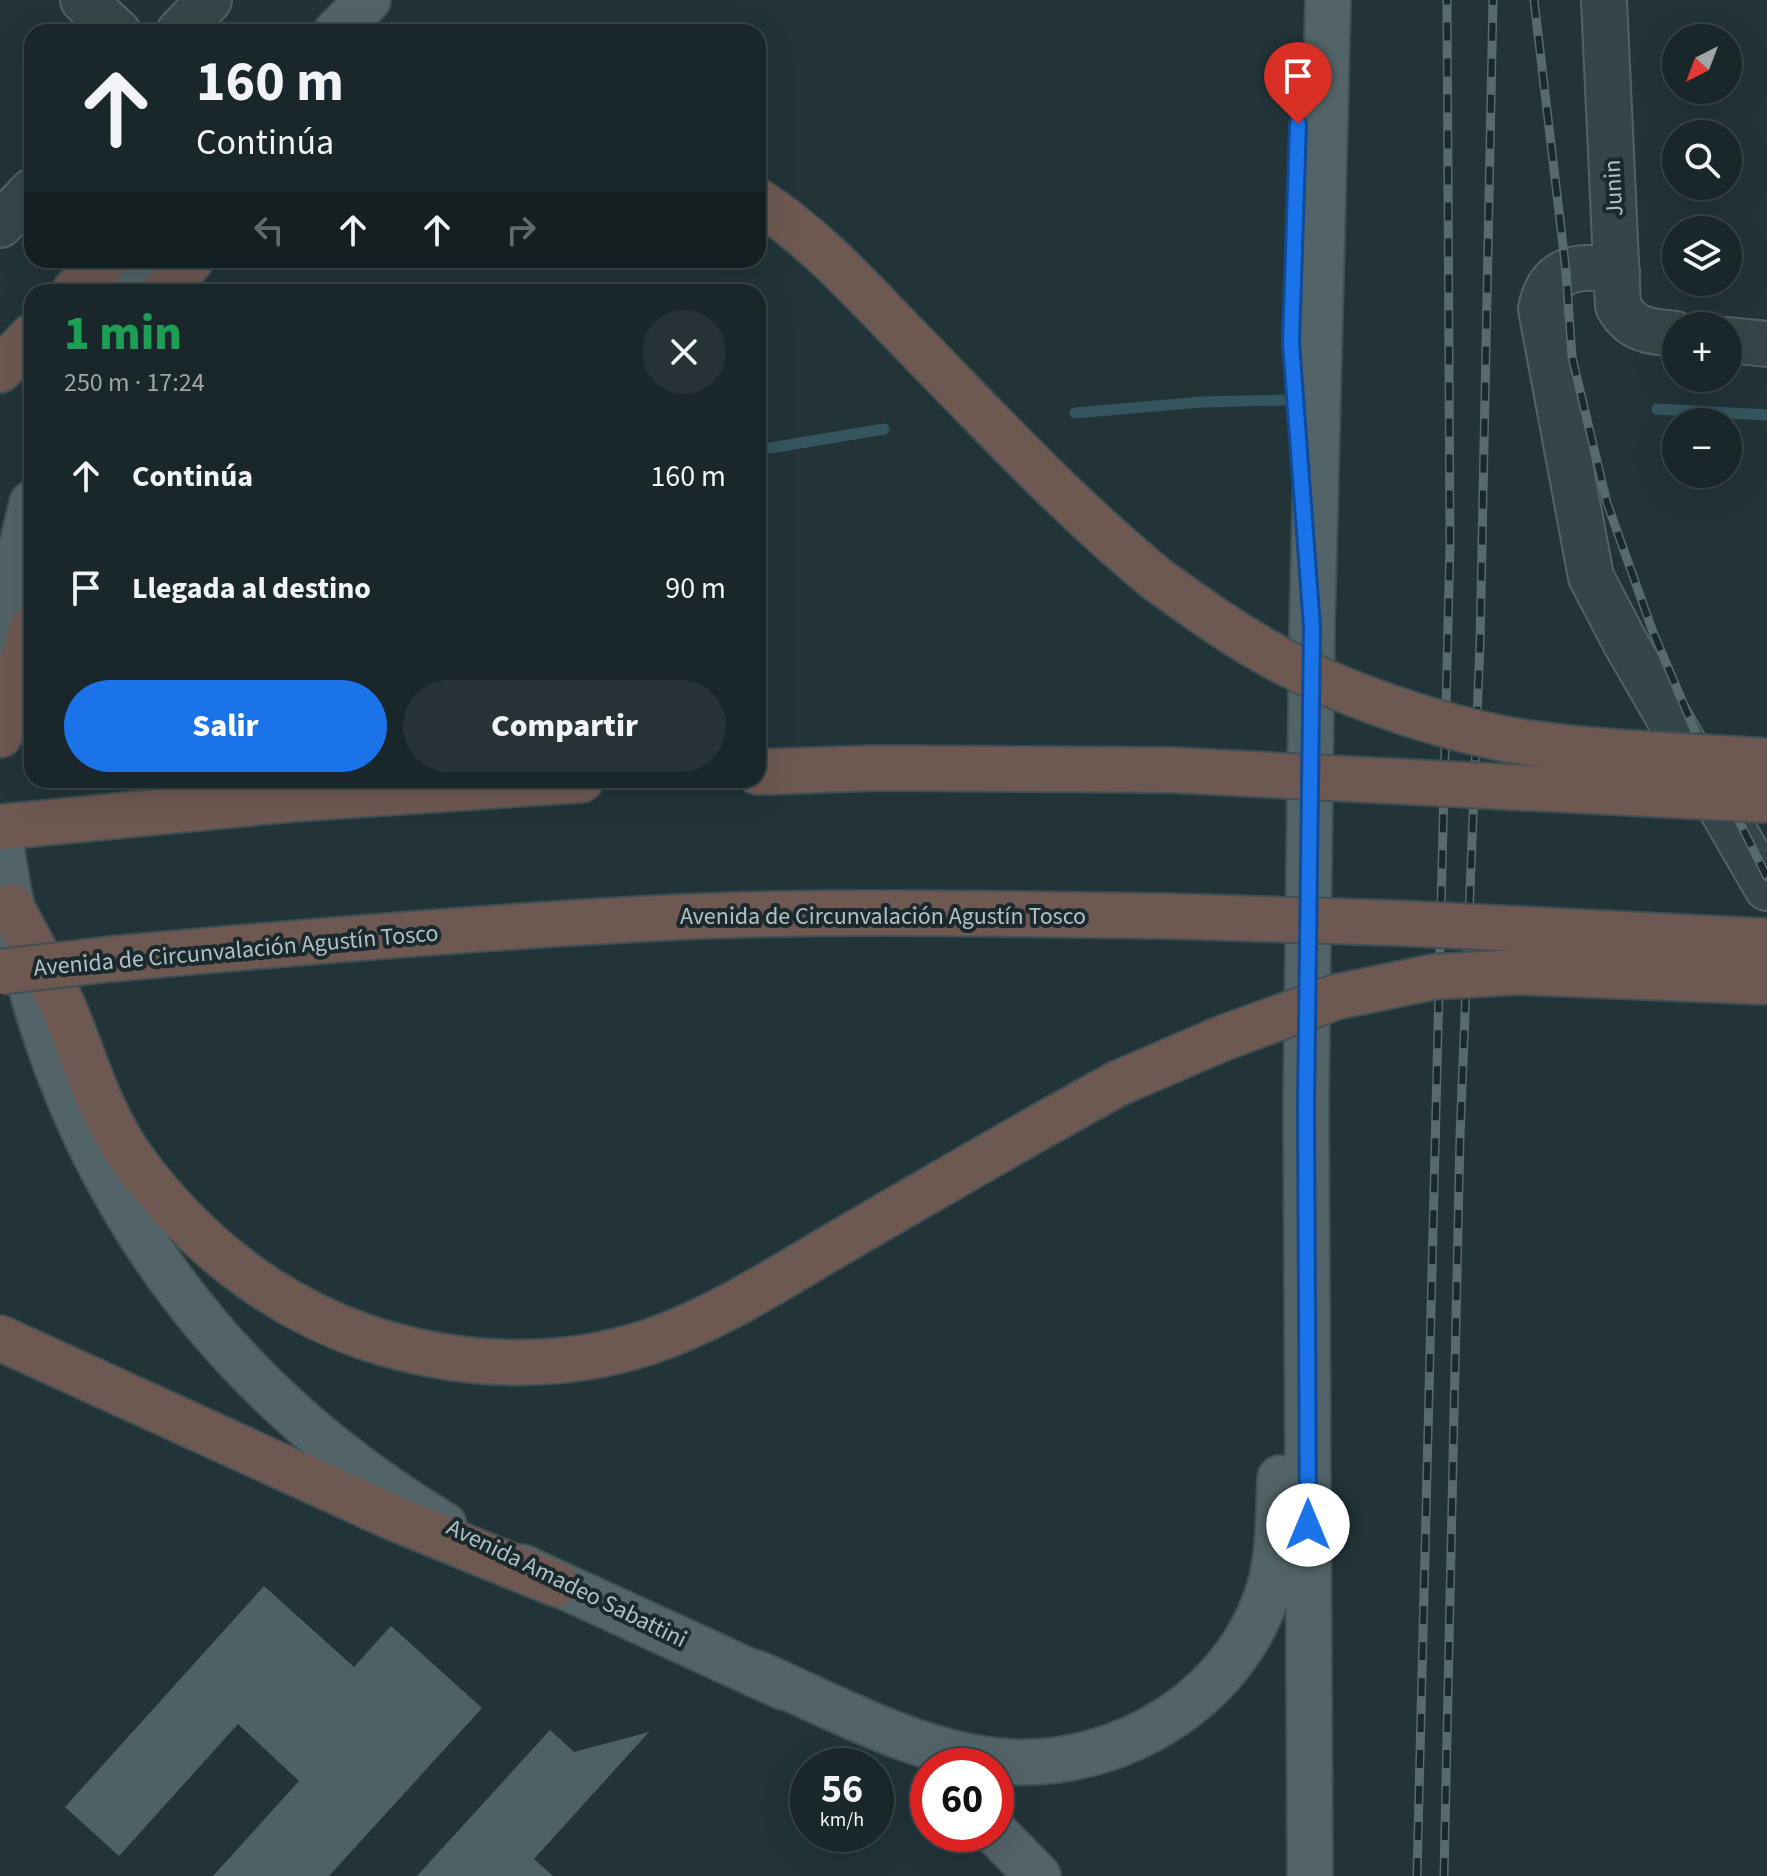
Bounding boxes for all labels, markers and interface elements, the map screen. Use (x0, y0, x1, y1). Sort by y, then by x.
north arrow (1662, 24, 1742, 104)
map controls (1662, 24, 1742, 488)
pin (1264, 42, 1332, 124)
text: 160 m (196, 43, 344, 122)
icon: arrive (1276, 54, 1320, 98)
icon: ahead (64, 56, 168, 160)
text: Continúa (196, 117, 334, 168)
button: search (1662, 120, 1742, 200)
street label: Junin (1595, 159, 1632, 217)
icon: left (247, 208, 291, 252)
icon: ahead (331, 208, 375, 252)
icon: ahead (415, 208, 459, 252)
icon: right (499, 208, 543, 252)
button: layers (1662, 216, 1742, 296)
text: 1 min (64, 300, 182, 368)
button: close (642, 310, 726, 394)
button: + (1662, 312, 1742, 392)
text: 250 m · 17:24 (64, 364, 205, 401)
button: − (1662, 408, 1742, 488)
icon: ahead (64, 454, 108, 498)
text: Continúa (132, 455, 253, 498)
text: 160 m (650, 455, 726, 498)
icon: arrive (64, 566, 108, 610)
text: Llegada al destino (132, 567, 371, 610)
text: 90 m (665, 567, 726, 610)
button: Salir (64, 680, 387, 772)
button: Compartir (403, 680, 726, 772)
street label: Avenida de Circunvalación Agustín Tosco (680, 899, 1086, 934)
street label: Avenida de Circunvalación Agustín Tosco (32, 915, 440, 986)
position arrow (1266, 1483, 1350, 1567)
street label: Avenida Amadeo Sabattini (441, 1510, 693, 1657)
speed limit sign: 60 (910, 1748, 1014, 1852)
text: 56 (821, 1761, 863, 1818)
text: km/h (820, 1806, 864, 1834)

